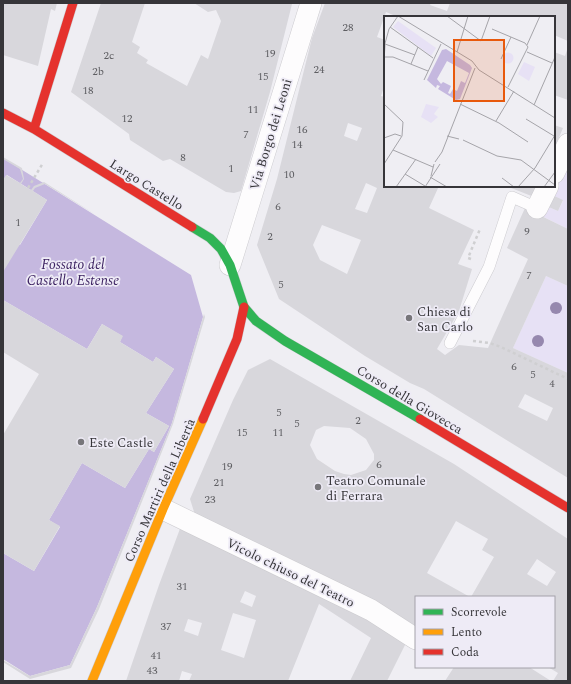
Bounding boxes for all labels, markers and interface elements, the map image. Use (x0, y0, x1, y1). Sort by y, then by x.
inset map (384, 16, 555, 187)
house number: 28 (343, 19, 354, 36)
house number: 19 (265, 45, 276, 62)
house number: 2c (104, 47, 114, 64)
house number: 24 (314, 61, 325, 78)
house number: 2b (92, 63, 104, 80)
house number: 15 (258, 68, 269, 85)
street label: Via Borgo dei Leoni (245, 76, 297, 192)
house number: 18 (83, 82, 94, 99)
house number: 11 (248, 101, 259, 118)
house number: 12 (122, 110, 133, 127)
house number: 16 (297, 121, 308, 138)
house number: 7 (243, 126, 249, 143)
house number: 14 (292, 136, 303, 153)
house number: 8 (180, 149, 186, 166)
street label: Largo Castello (106, 154, 187, 216)
house number: 1 (228, 160, 234, 177)
house number: 10 (284, 166, 295, 183)
house number: 6 (275, 198, 281, 215)
house number: 1 (15, 214, 21, 231)
house number: 9 (524, 223, 530, 240)
house number: 2 (267, 228, 273, 245)
water label: Fossato del Castello Estense (27, 254, 119, 291)
house number: 7 (526, 267, 532, 284)
house number: 5 (278, 276, 284, 293)
place label: Chiesa di San Carlo (417, 302, 473, 337)
marker: Chiesa di San Carlo (404, 313, 414, 323)
house number: 6 (511, 358, 517, 375)
street label: Corso della Giovecca (353, 360, 467, 440)
house number: 5 (530, 366, 536, 383)
house number: 4 (549, 375, 555, 392)
house number: 5 (276, 404, 282, 421)
house number: 2 (355, 412, 361, 429)
street label: Corso Martiri della Libertà (119, 415, 201, 566)
house number: 5 (294, 415, 300, 432)
house number: 15 (237, 424, 248, 441)
house number: 11 (273, 424, 284, 441)
place label: Este Castle (89, 433, 153, 453)
marker: Este Castle (76, 437, 86, 447)
house number: 6 (376, 456, 382, 473)
house number: 19 (222, 458, 233, 475)
place label: Teatro Comunale di Ferrara (326, 471, 426, 506)
house number: 21 (214, 474, 225, 491)
marker: Teatro Comunale di Ferrara (313, 482, 323, 492)
house number: 23 (205, 491, 216, 508)
street label: Vicolo chiuso del Teatro (223, 533, 358, 613)
house number: 31 (177, 578, 188, 595)
legend (415, 596, 555, 668)
text: Scorrevole (451, 603, 507, 622)
house number: 37 (161, 618, 172, 635)
text: Lento (451, 623, 482, 642)
text: Coda (451, 643, 479, 662)
house number: 41 (151, 647, 162, 664)
house number: 43 (147, 662, 158, 679)

